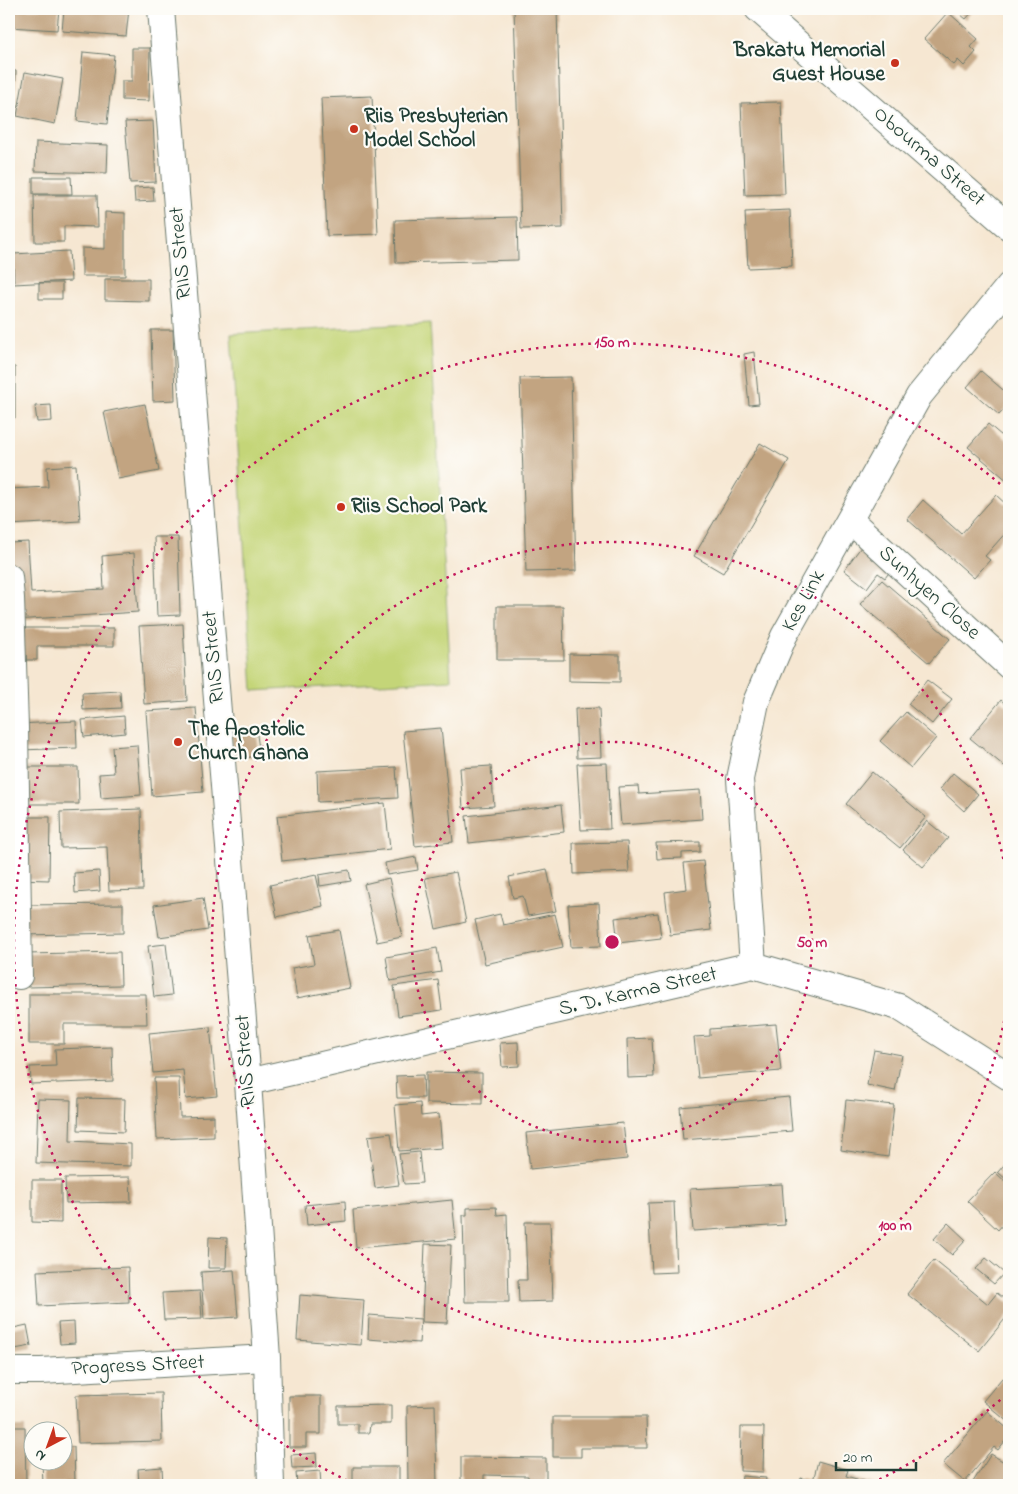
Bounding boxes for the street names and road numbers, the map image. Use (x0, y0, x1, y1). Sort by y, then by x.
street label: Obourma Street (866, 100, 992, 214)
street label: RIIS Street (162, 205, 200, 301)
street label: Sunhyen Close (870, 539, 987, 649)
street label: Kes Link (775, 564, 834, 637)
street label: RIIS Street (195, 609, 233, 705)
street label: S. D. Karma Street (556, 959, 720, 1025)
street label: RIIS Street (228, 1013, 264, 1109)
street label: Progress Street (71, 1348, 205, 1386)

